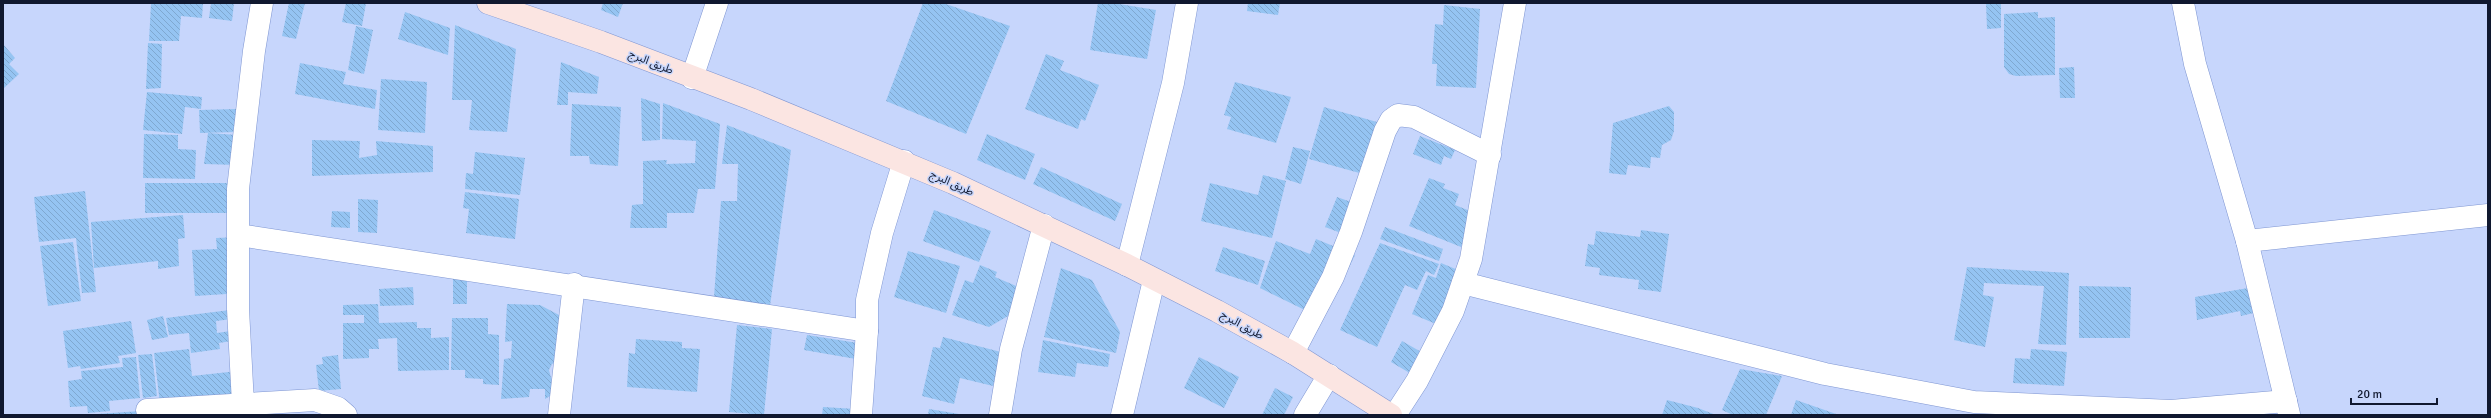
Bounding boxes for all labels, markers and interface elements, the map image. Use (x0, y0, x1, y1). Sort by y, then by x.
street label: طريق البرج (627, 47, 675, 78)
street label: طريق البرج (928, 168, 976, 199)
street label: طريق البرج (1218, 308, 1266, 343)
scale bar (2351, 380, 2437, 406)
text: 20 m (2357, 387, 2382, 402)

